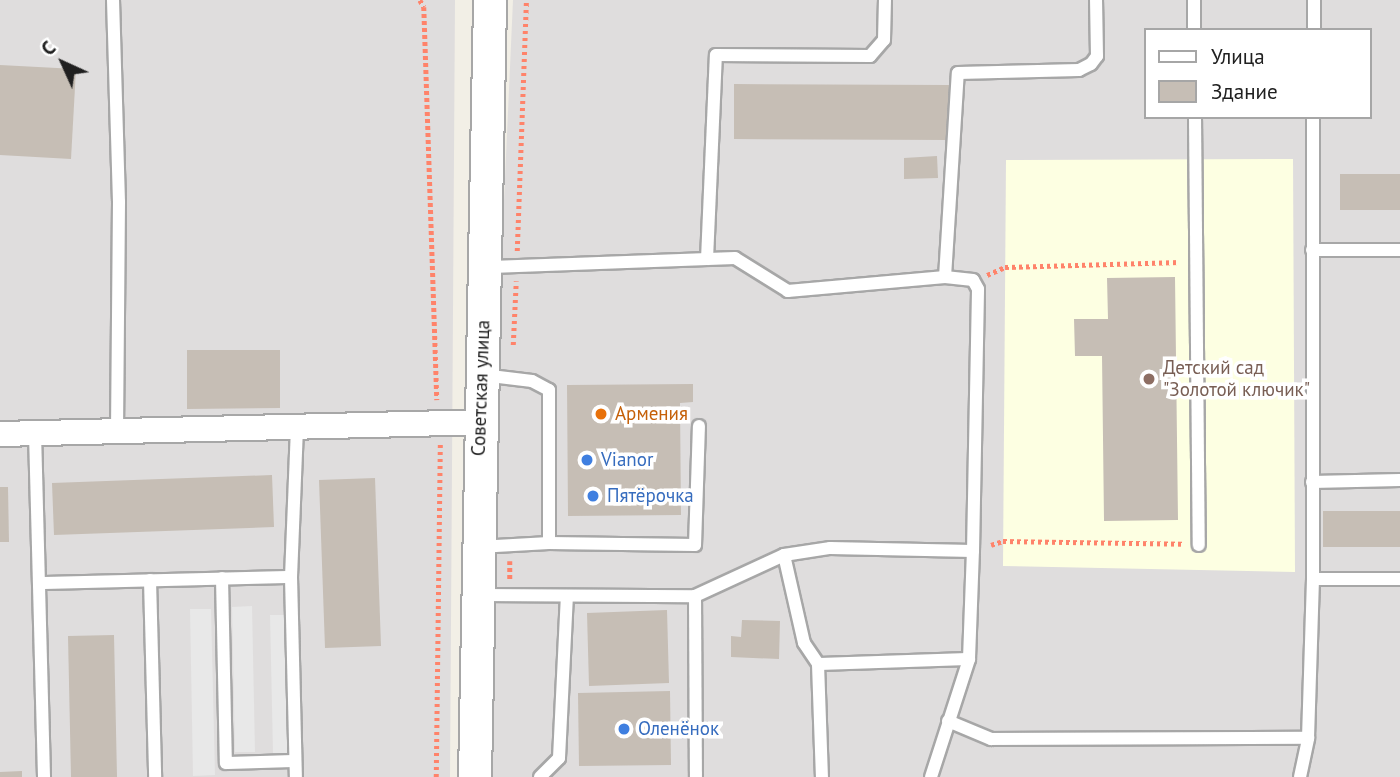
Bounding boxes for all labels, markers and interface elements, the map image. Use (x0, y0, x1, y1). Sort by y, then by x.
north arrow (28, 28, 98, 98)
legend (1144, 28, 1372, 119)
text: С (36, 36, 60, 60)
text: Улица (1211, 43, 1265, 70)
text: Здание (1211, 78, 1278, 105)
street label: Советская улица (467, 320, 495, 456)
place label: Детский сад "Золотой ключик" (1163, 357, 1310, 401)
marker: Детский сад "Золотой ключик" (1141, 371, 1157, 387)
place label: Армения (615, 403, 688, 425)
marker: Армения (593, 406, 609, 422)
place label: Vianor (601, 449, 653, 471)
marker: Vianor (579, 452, 595, 468)
place label: Пятёрочка (607, 485, 694, 507)
marker: Пятёрочка (585, 488, 601, 504)
place label: Оленёнок (638, 718, 719, 740)
marker: Оленёнок (616, 721, 632, 737)

